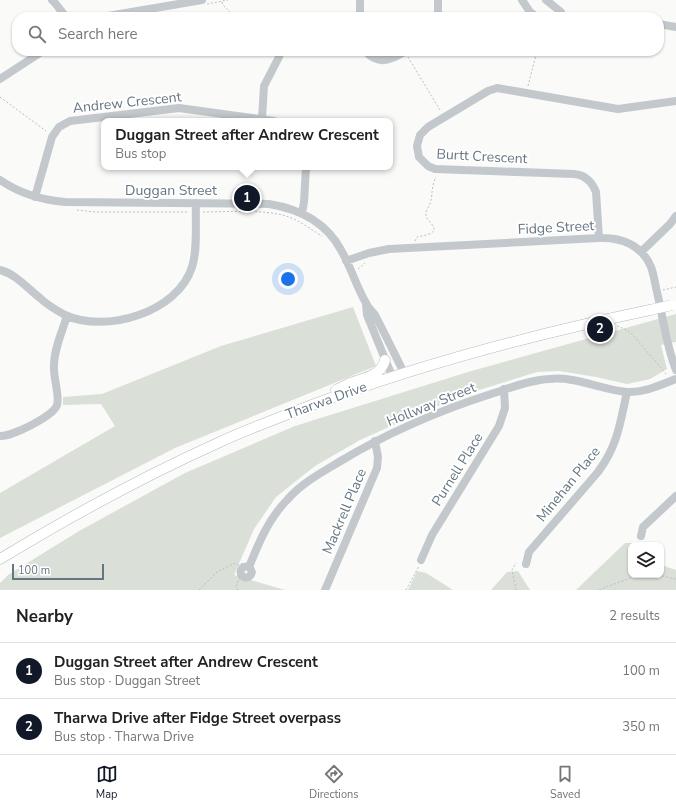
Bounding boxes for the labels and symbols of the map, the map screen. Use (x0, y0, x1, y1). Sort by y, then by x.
street label: Andrew Crescent (72, 87, 182, 118)
street label: Burtt Crescent (436, 145, 528, 168)
street label: Duggan Street (125, 181, 217, 200)
pin: 1 (234, 183, 260, 213)
street label: Fidge Street (517, 216, 595, 239)
your location (278, 269, 298, 289)
pin: 2 (587, 314, 613, 344)
street label: Tharwa Drive (283, 377, 369, 424)
street label: Hollway Street (384, 378, 479, 431)
street label: Purnell Place (427, 429, 488, 510)
street label: Minehan Place (532, 443, 605, 526)
street label: Mackrell Place (318, 465, 371, 557)
scale bar (12, 562, 104, 581)

